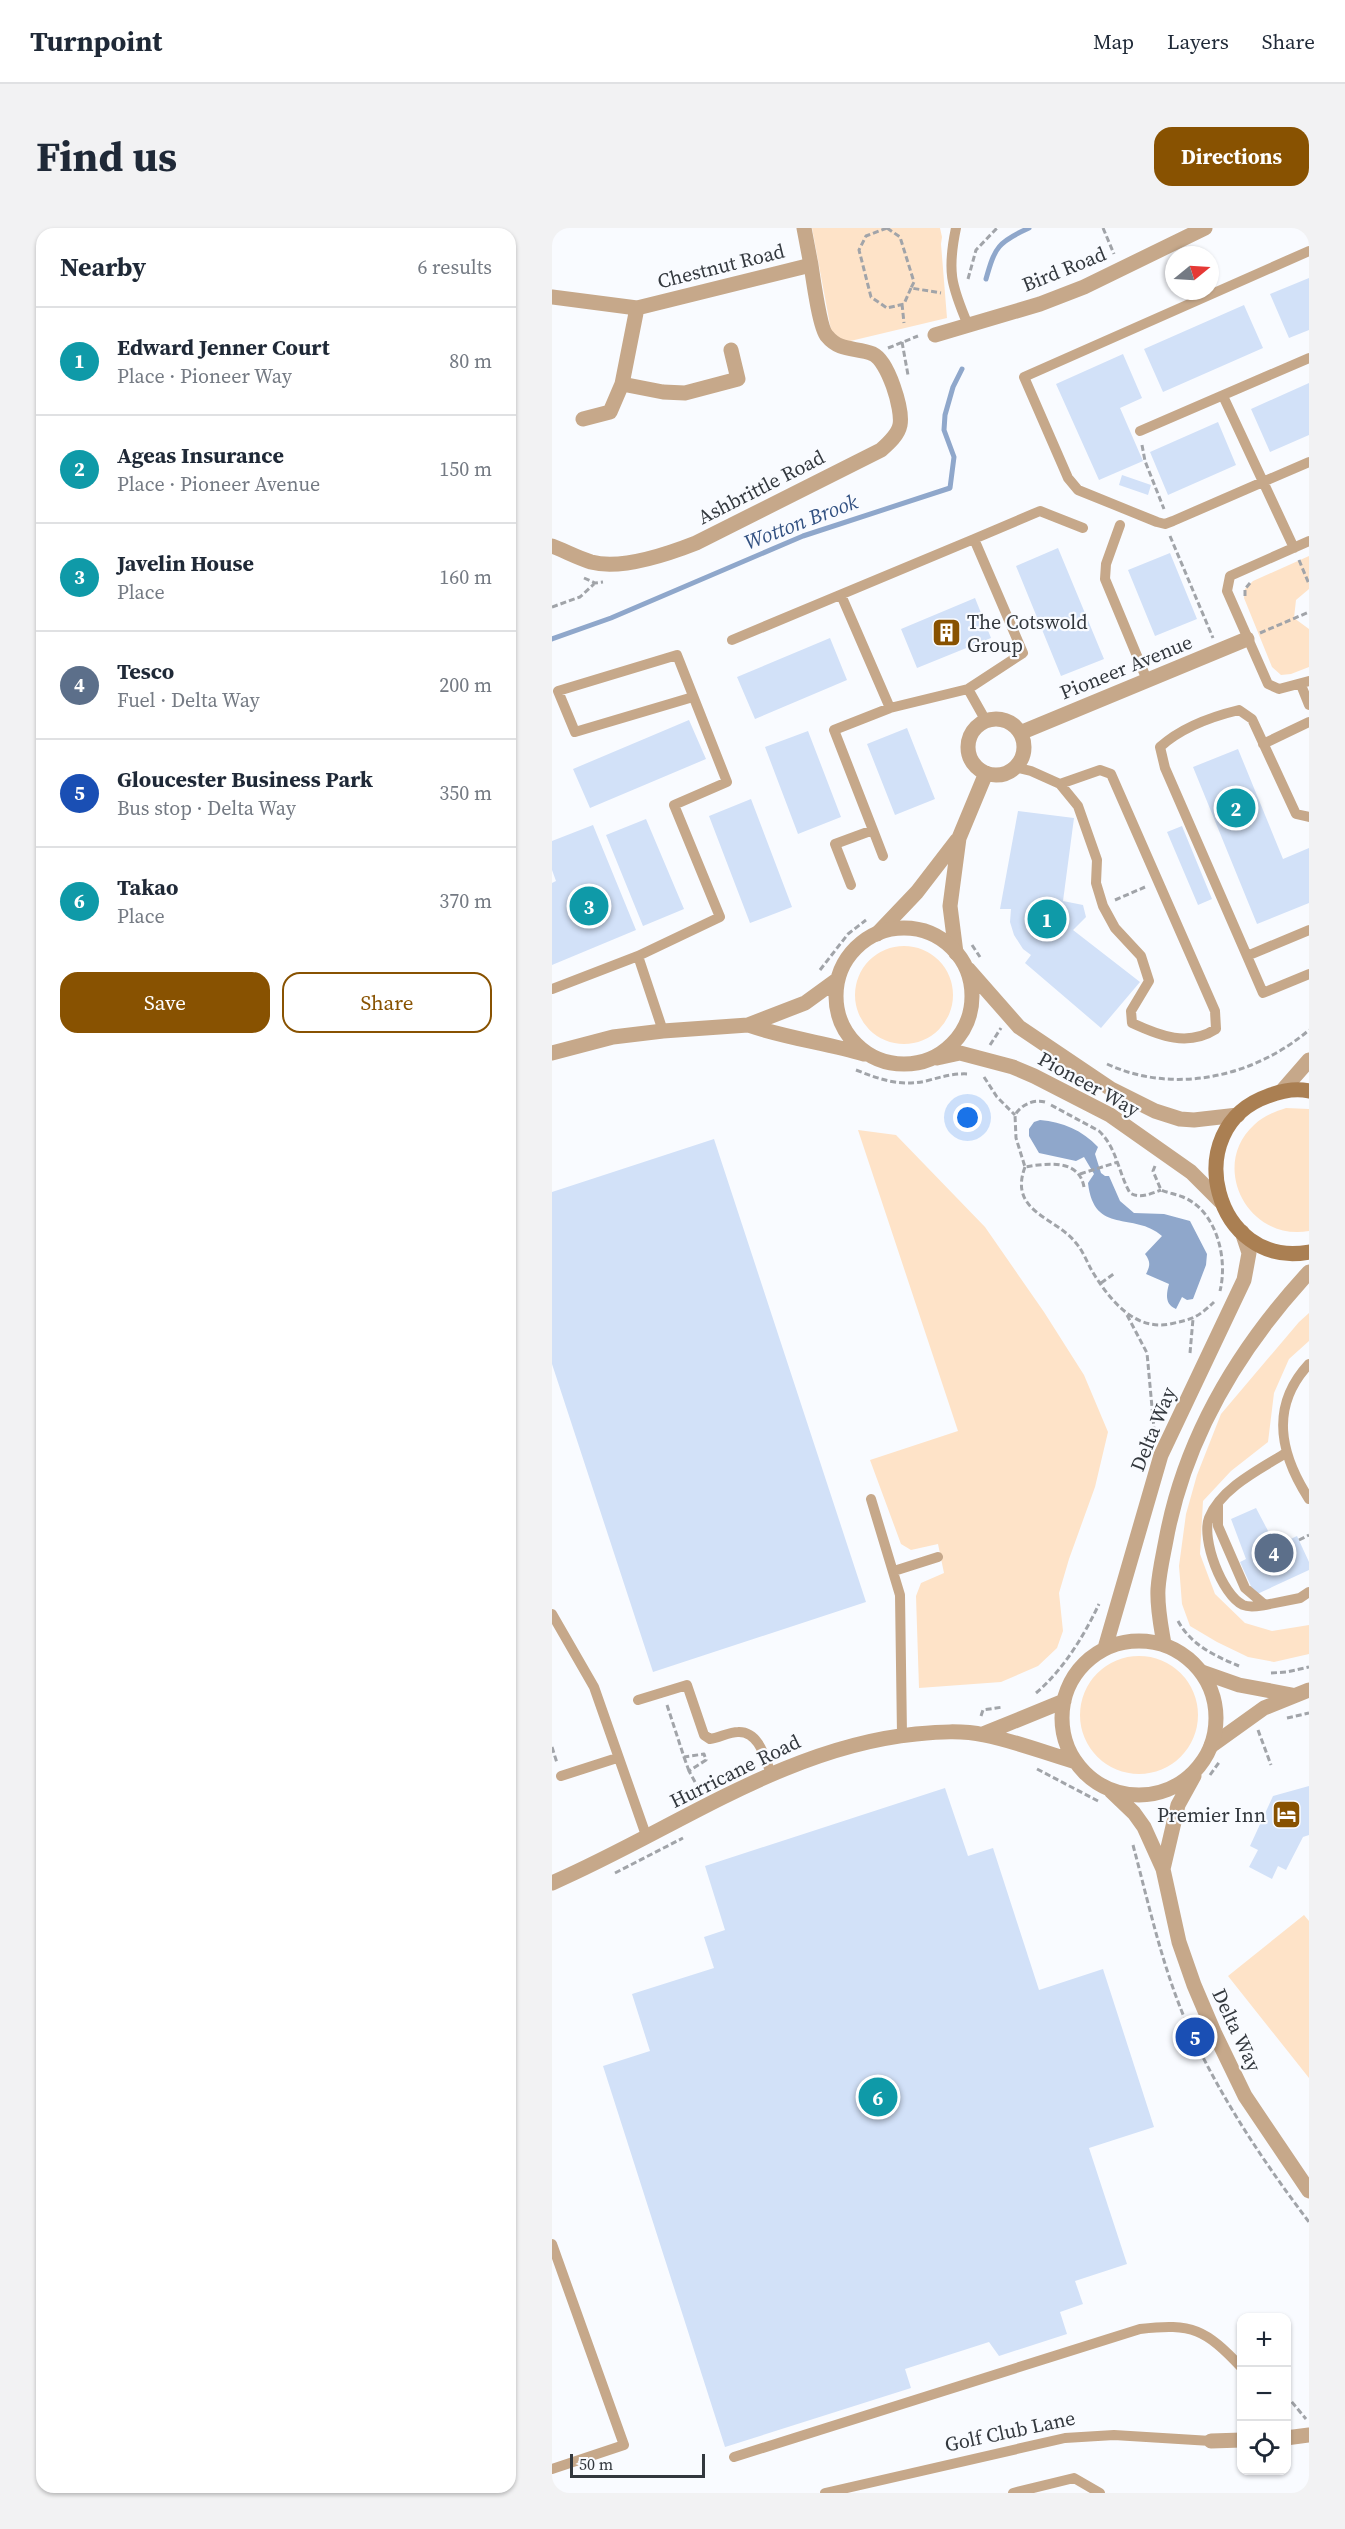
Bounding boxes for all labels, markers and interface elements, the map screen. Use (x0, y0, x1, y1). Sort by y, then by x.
text: Turnpoint (30, 22, 162, 60)
text: Map (1093, 27, 1134, 56)
text: Layers (1167, 27, 1229, 56)
text: Share (1262, 27, 1315, 56)
text: Find us (36, 127, 177, 185)
button: Directions (1154, 127, 1309, 186)
street label: Chestnut Road (654, 237, 788, 295)
street label: Bird Road (1018, 239, 1111, 298)
north arrow (1165, 246, 1219, 300)
text: Nearby (60, 249, 146, 285)
text: 6 results (417, 253, 492, 281)
text: Edward Jenner Court (117, 332, 330, 362)
text: 1 (74, 347, 85, 375)
text: 80 m (449, 347, 492, 375)
text: Place · Pioneer Way (117, 362, 292, 390)
text: Ageas Insurance (117, 440, 284, 470)
street label: Ashbrittle Road (693, 443, 830, 531)
text: 2 (74, 455, 85, 483)
text: 150 m (439, 455, 492, 483)
text: Place · Pioneer Avenue (117, 470, 320, 498)
water label: Wotton Brook (740, 487, 862, 556)
text: Javelin House (117, 548, 254, 578)
text: 3 (74, 563, 85, 591)
text: 160 m (439, 563, 492, 591)
text: Place (117, 578, 165, 606)
place label: The Cotswold Group (967, 608, 1088, 659)
building icon: The Cotswold Group (930, 617, 962, 649)
street label: Pioneer Avenue (1056, 628, 1196, 706)
text: Tesco (117, 656, 174, 686)
text: 4 (74, 671, 85, 699)
text: 200 m (439, 671, 492, 699)
text: Fuel · Delta Way (117, 686, 260, 714)
text: Gloucester Business Park (117, 764, 373, 794)
text: 5 (74, 779, 85, 807)
text: 350 m (439, 779, 492, 807)
pin: 2 (1216, 786, 1256, 830)
text: Bus stop · Delta Way (117, 794, 296, 822)
text: Takao (117, 872, 178, 902)
pin: 3 (570, 884, 609, 928)
text: 6 (74, 887, 85, 915)
text: 370 m (439, 887, 492, 915)
pin: 1 (1028, 896, 1066, 942)
text: Place (117, 902, 165, 930)
button: Save (60, 972, 270, 1033)
button: Share (282, 972, 492, 1033)
street label: Pioneer Way (1033, 1045, 1145, 1124)
your location (953, 1103, 982, 1132)
street label: Delta Way (1123, 1382, 1183, 1475)
pin: 4 (1254, 1530, 1294, 1576)
street label: Hurricane Road (665, 1727, 806, 1815)
hotel icon: Premier Inn (1271, 1799, 1303, 1831)
place label: Premier Inn (1157, 1801, 1266, 1829)
street label: Delta Way (1206, 1984, 1269, 2077)
pin: 5 (1176, 2014, 1214, 2060)
pin: 6 (858, 2074, 898, 2120)
map controls (1237, 2313, 1291, 2475)
button: + (1237, 2313, 1291, 2367)
button: − (1237, 2367, 1291, 2421)
street label: Golf Club Lane (942, 2404, 1078, 2458)
button: locate (1237, 2421, 1291, 2475)
scale bar (570, 2451, 705, 2478)
text: 50 m (579, 2453, 613, 2475)

